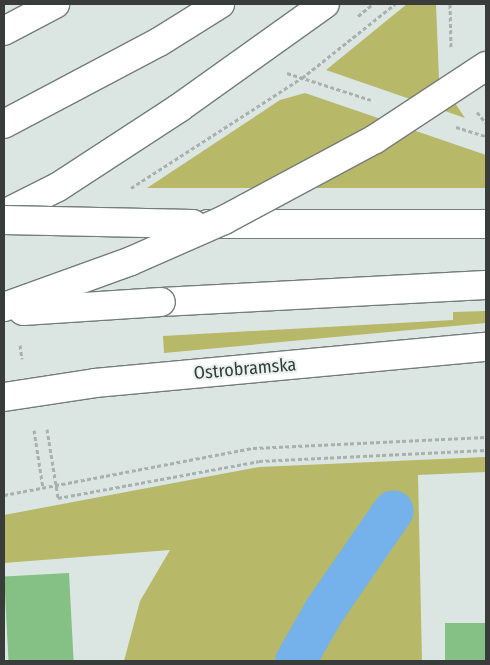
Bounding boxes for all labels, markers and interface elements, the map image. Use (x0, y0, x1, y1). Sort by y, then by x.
street label: Ostrobramska (193, 354, 297, 384)

